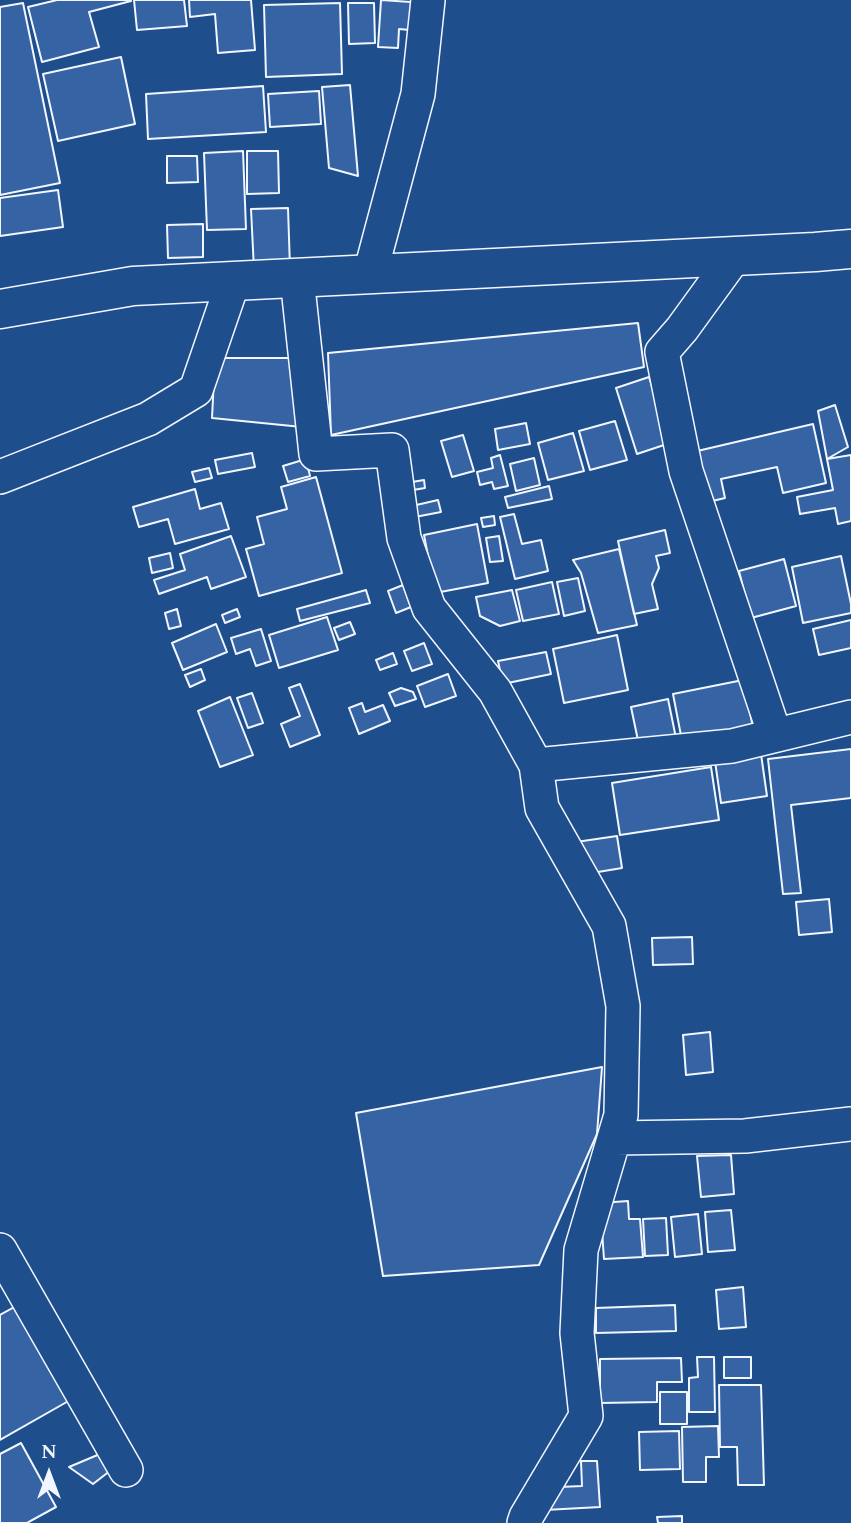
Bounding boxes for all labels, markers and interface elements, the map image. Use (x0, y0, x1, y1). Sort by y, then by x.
text: N (41, 1438, 57, 1467)
north arrow (14, 1439, 84, 1509)

